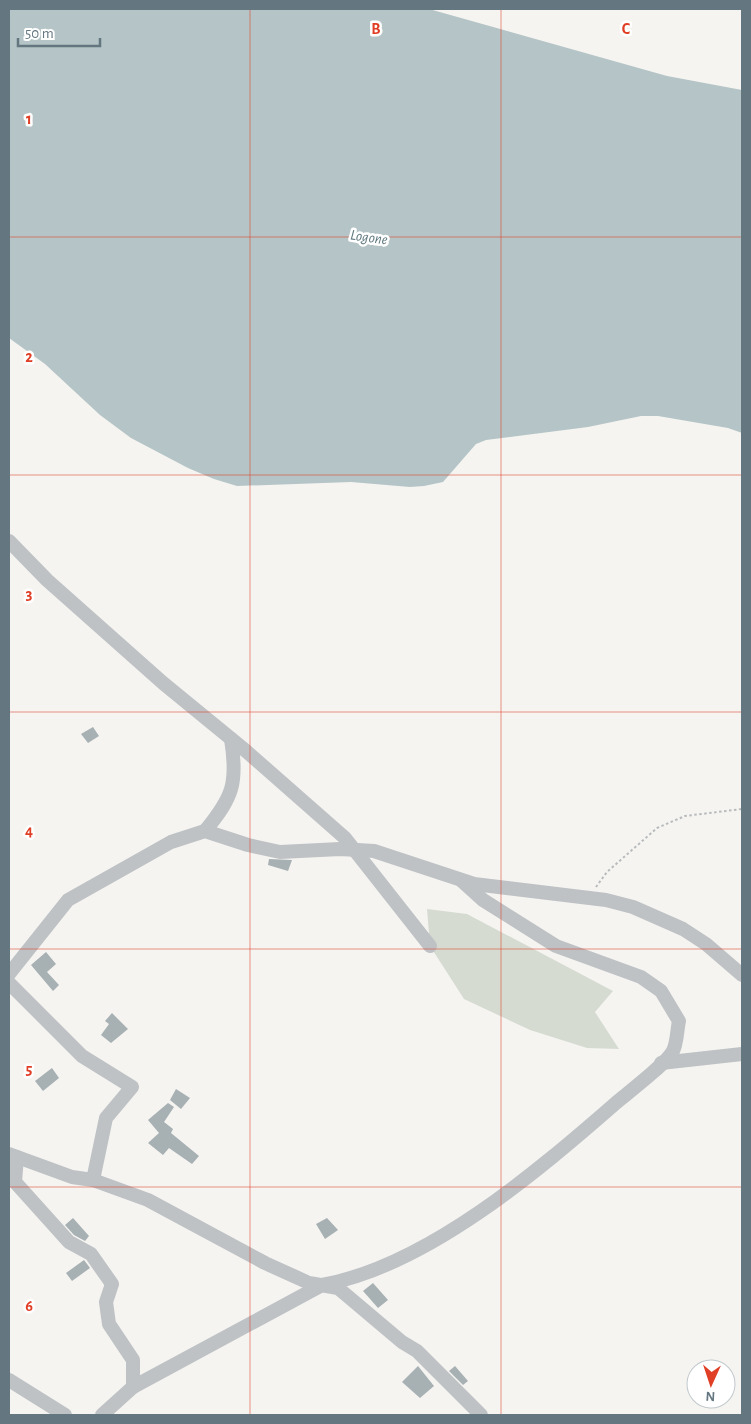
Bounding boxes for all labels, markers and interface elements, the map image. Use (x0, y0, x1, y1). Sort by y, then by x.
scale bar (18, 15, 100, 47)
text: B (371, 21, 381, 37)
text: C (622, 21, 631, 37)
text: 50 m (25, 26, 54, 41)
text: 1 (26, 111, 32, 127)
water label: Logone (349, 227, 389, 248)
text: 2 (25, 349, 33, 365)
text: 3 (26, 586, 33, 602)
text: 4 (25, 823, 33, 839)
text: 5 (26, 1061, 33, 1077)
text: 6 (25, 1298, 33, 1314)
north arrow (686, 1359, 736, 1409)
text: N (705, 1389, 716, 1403)

